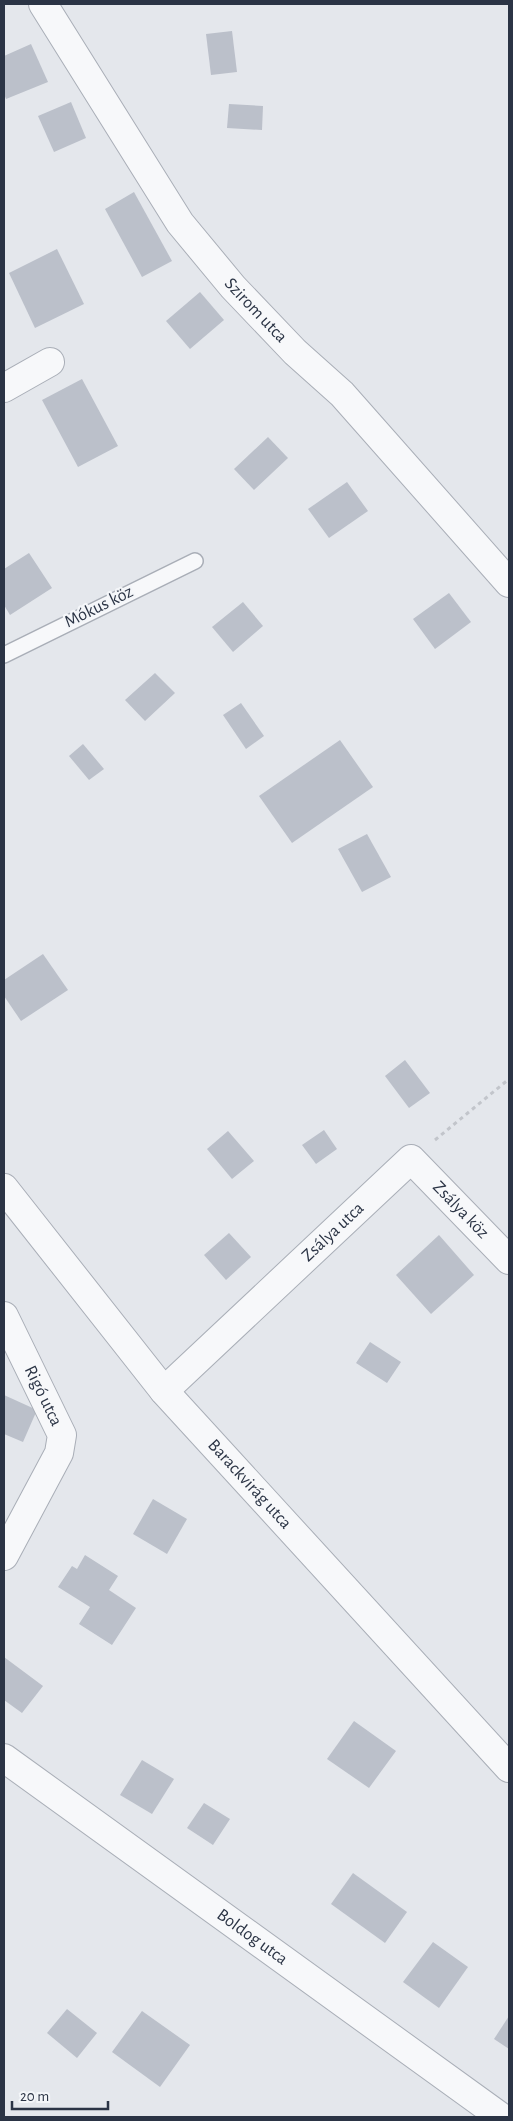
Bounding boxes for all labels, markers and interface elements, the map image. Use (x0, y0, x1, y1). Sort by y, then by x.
street label: Szirom utca (221, 275, 290, 346)
street label: Mókus köz (62, 583, 136, 631)
street label: Zsálya köz (429, 1178, 492, 1242)
street label: Zsálya utca (299, 1199, 367, 1265)
street label: Rigó utca (21, 1363, 65, 1429)
street label: Barackvirág utca (204, 1436, 295, 1533)
street label: Boldog utca (213, 1906, 291, 1969)
scale bar (12, 2078, 109, 2110)
text: 20 m (20, 2089, 49, 2104)

